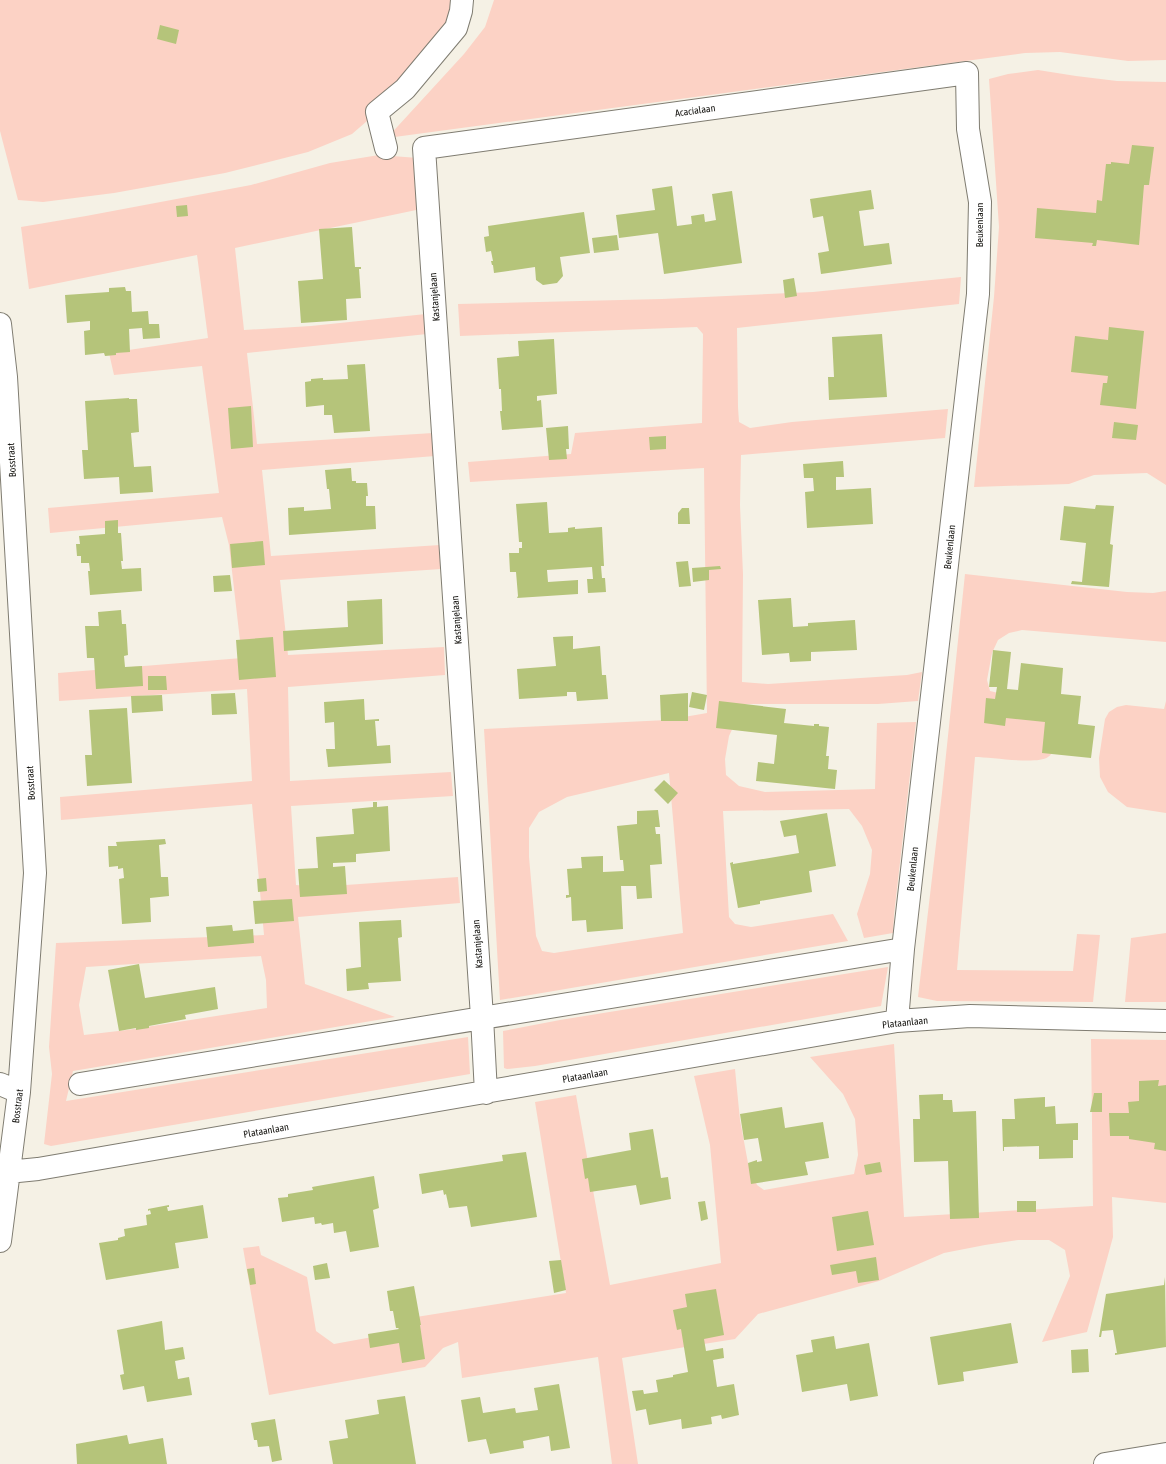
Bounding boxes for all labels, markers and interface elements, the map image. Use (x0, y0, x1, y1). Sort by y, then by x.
street label: Acacialaan (674, 102, 716, 119)
street label: Beukenlaan (974, 203, 985, 247)
street label: Kastanjelaan (427, 272, 442, 322)
street label: Bosstraat (5, 442, 18, 477)
street label: Beukenlaan (942, 524, 957, 570)
street label: Kastanjelaan (449, 595, 464, 645)
street label: Bosstraat (24, 765, 37, 800)
street label: Beukenlaan (905, 846, 920, 892)
street label: Kastanjelaan (470, 919, 485, 969)
street label: Plataanlaan (882, 1015, 929, 1030)
street label: Plataanlaan (561, 1066, 609, 1085)
street label: Bosstraat (10, 1088, 25, 1124)
street label: Plataanlaan (242, 1121, 290, 1140)

